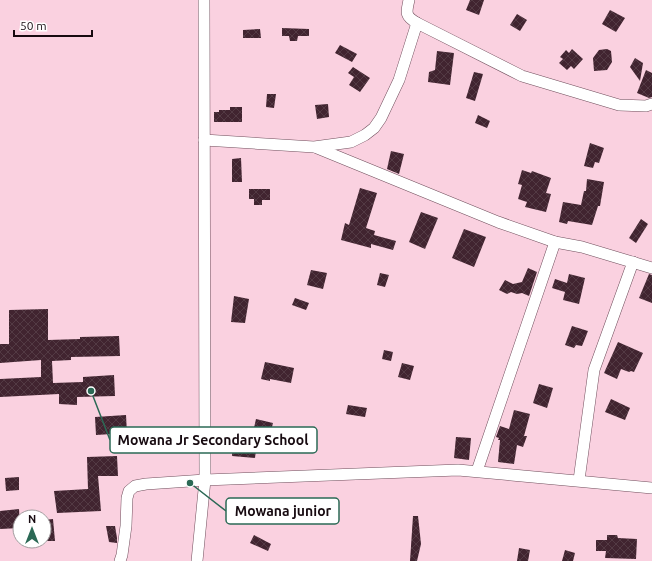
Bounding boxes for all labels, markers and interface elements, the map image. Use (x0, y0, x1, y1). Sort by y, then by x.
scale bar (14, 12, 92, 38)
text: 50 m (20, 19, 47, 32)
callout: Mowana Jr Secondary School (110, 427, 317, 453)
text: Mowana Jr Secondary School (118, 432, 308, 448)
callout: Mowana junior (226, 498, 339, 524)
text: Mowana junior (235, 503, 332, 519)
north arrow (12, 509, 52, 549)
text: N (28, 513, 36, 525)

